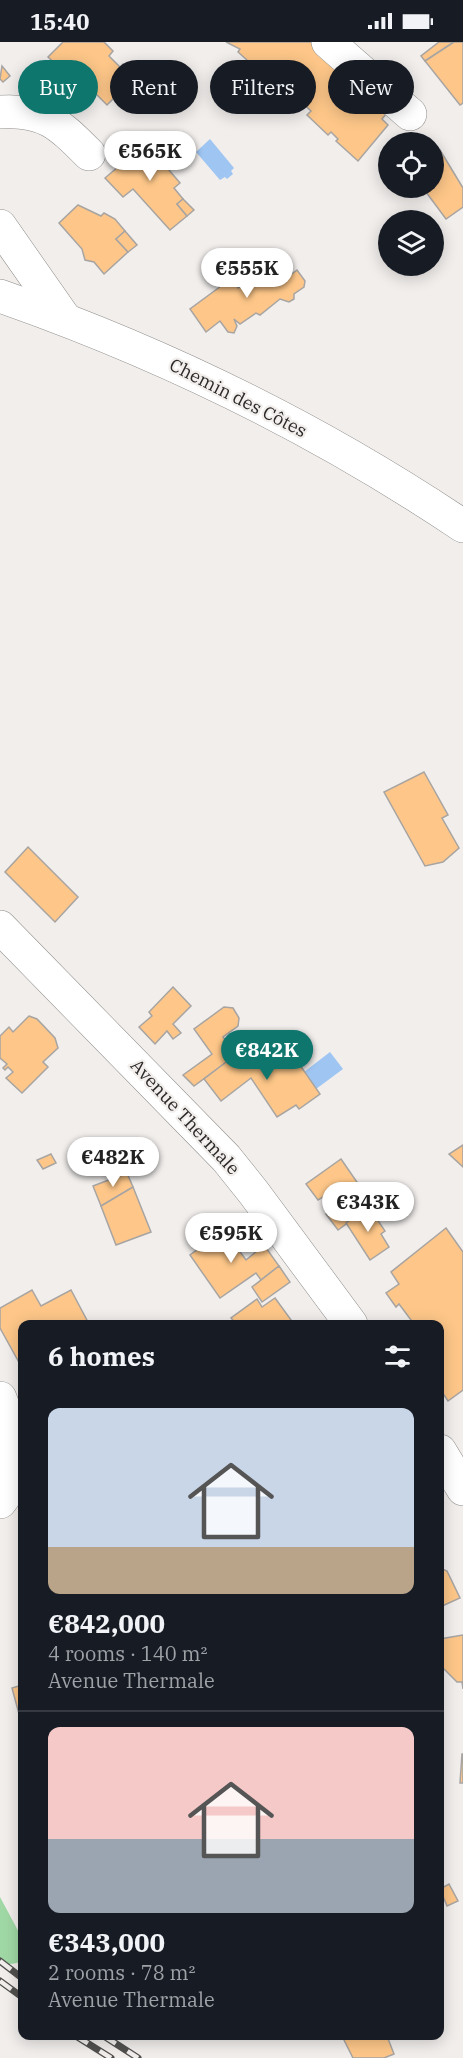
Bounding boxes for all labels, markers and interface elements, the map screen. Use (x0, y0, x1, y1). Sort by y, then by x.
text: 15:40 (30, 7, 89, 36)
chip: Buy (18, 60, 98, 114)
chip: Rent (110, 60, 198, 114)
chip: Filters (210, 60, 316, 114)
chip: New (328, 60, 414, 114)
pin: €565K (108, 131, 192, 182)
map controls (378, 132, 444, 276)
button: locate (378, 132, 444, 198)
text: €565K (118, 137, 182, 164)
button: layers (378, 210, 444, 276)
pin: €555K (205, 248, 289, 299)
text: €555K (215, 254, 279, 281)
street label: Chemin des Côtes (166, 353, 311, 442)
pin: €842K (225, 1030, 309, 1081)
text: €842K (235, 1036, 299, 1063)
street label: Avenue Thermale (126, 1054, 245, 1179)
pin: €482K (71, 1137, 155, 1188)
text: €482K (81, 1143, 145, 1170)
pin: €343K (326, 1182, 410, 1233)
text: €343K (336, 1188, 400, 1215)
pin: €595K (189, 1213, 273, 1264)
text: €595K (199, 1219, 263, 1246)
text: 6 homes (48, 1339, 155, 1373)
icon: filters (381, 1340, 414, 1373)
icon: home (177, 1447, 285, 1555)
text: €842,000 (48, 1606, 165, 1640)
text: 4 rooms · 140 m² (48, 1640, 207, 1667)
text: Avenue Thermale (48, 1667, 215, 1694)
icon: home (177, 1766, 285, 1874)
text: €343,000 (48, 1925, 165, 1959)
text: 2 rooms · 78 m² (48, 1959, 195, 1986)
text: Avenue Thermale (48, 1986, 215, 2013)

